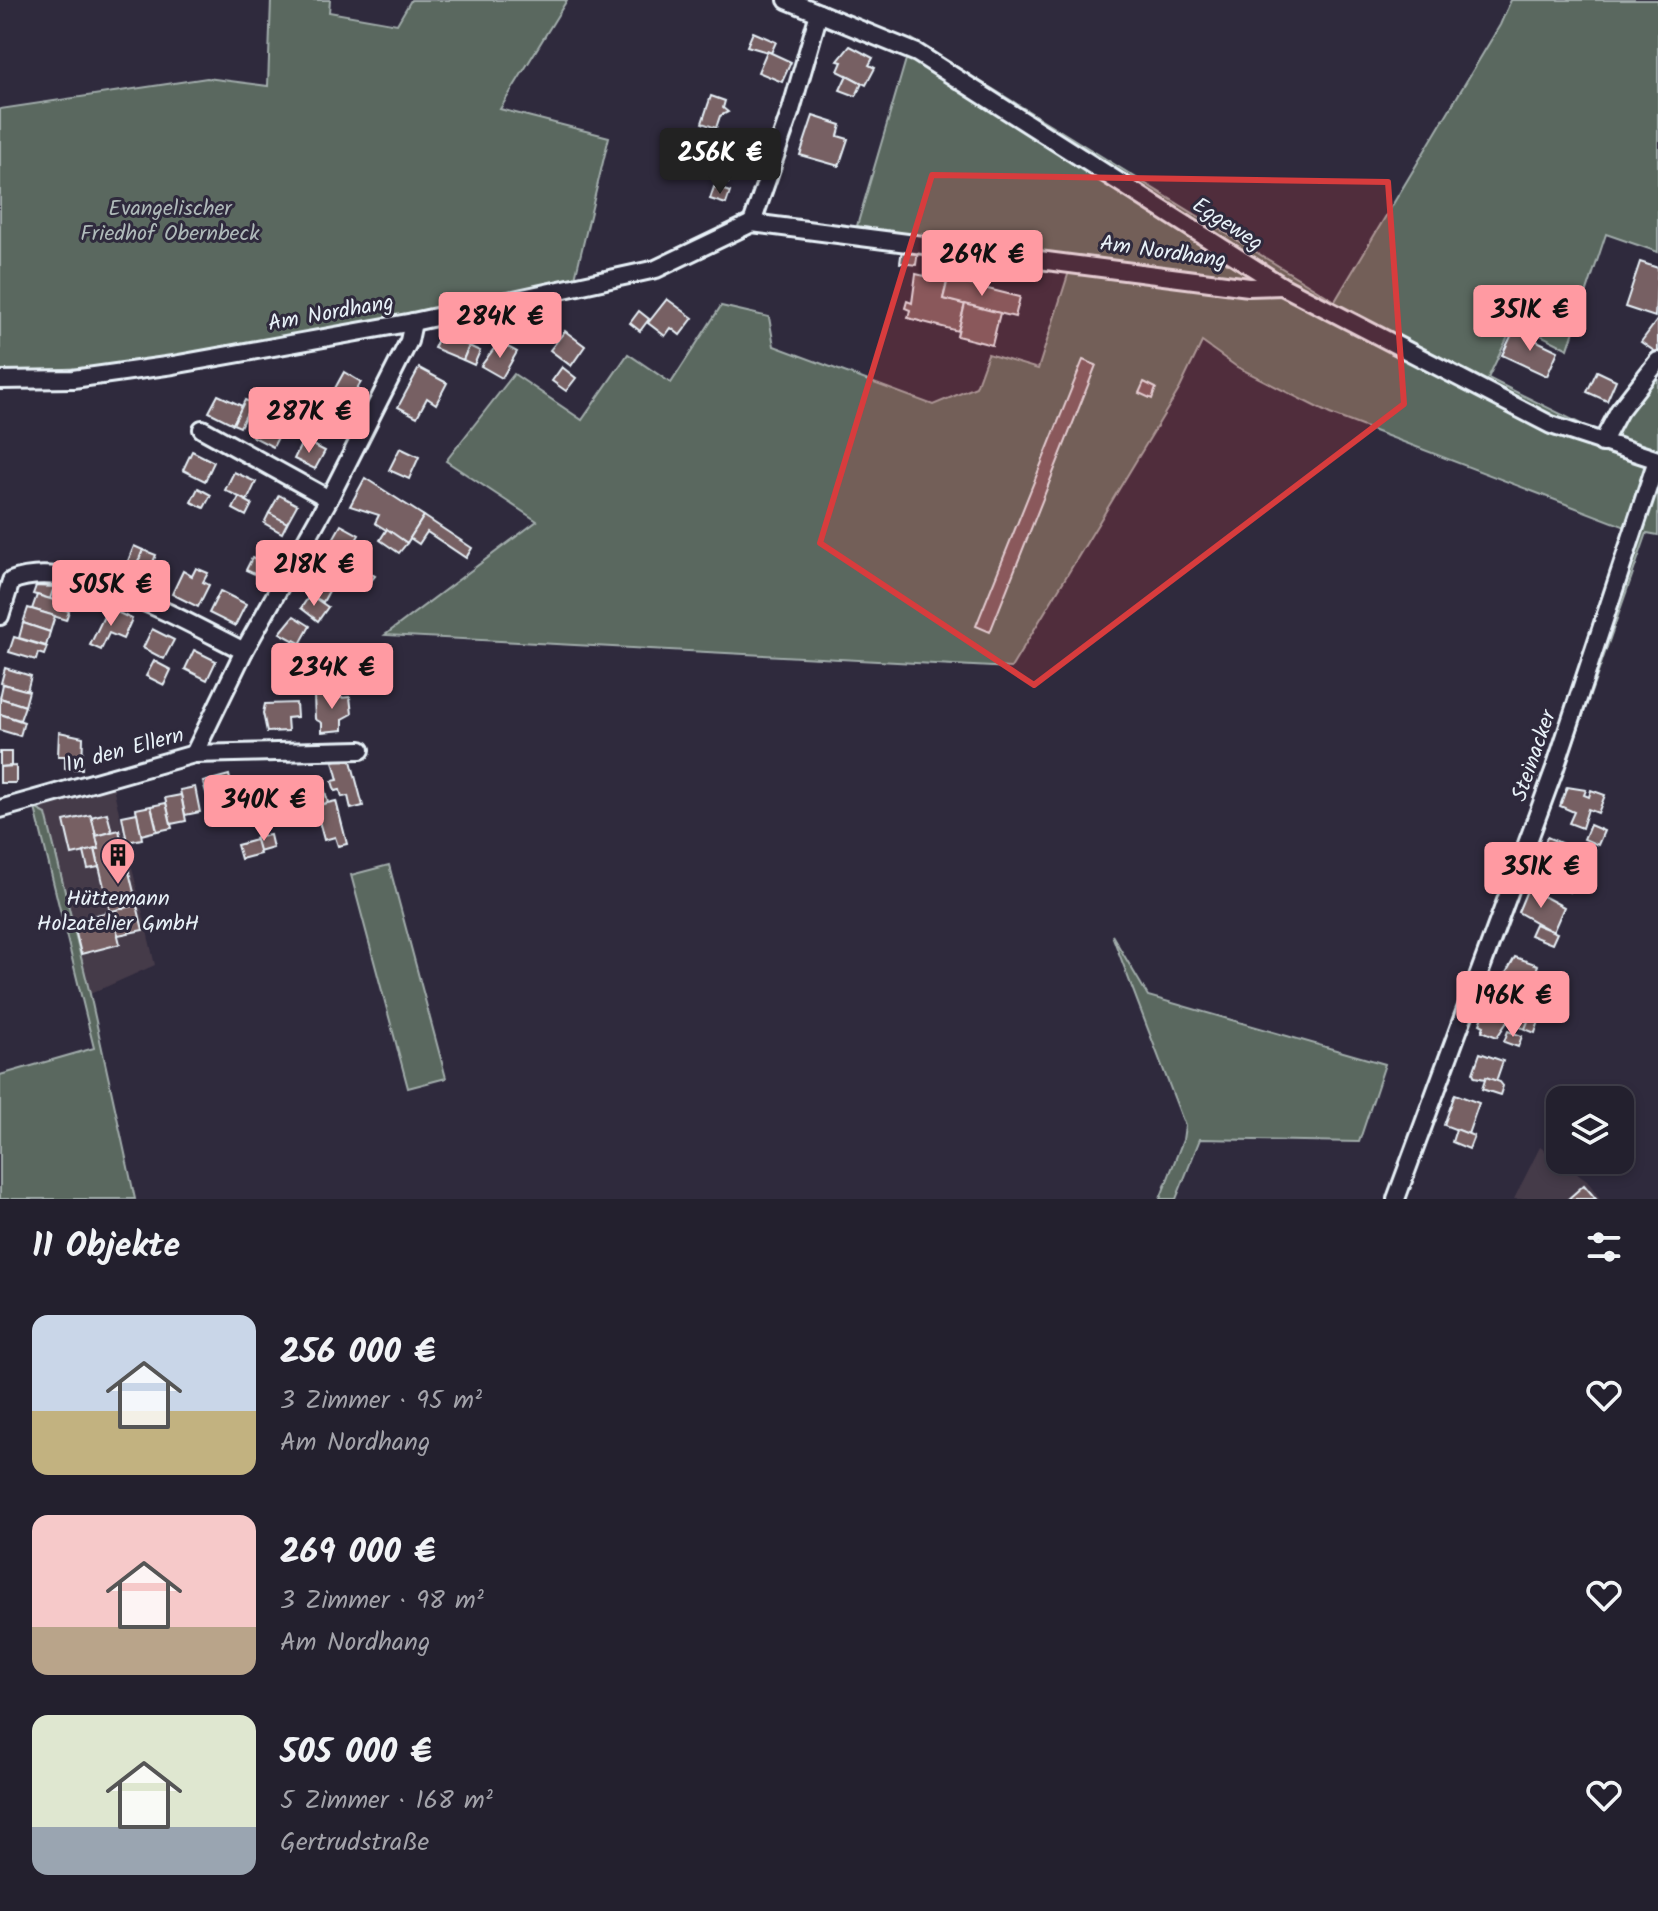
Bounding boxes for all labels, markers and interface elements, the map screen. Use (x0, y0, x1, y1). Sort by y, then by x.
pin: 256K € (655, 128, 785, 196)
text: 256K € (678, 133, 762, 175)
street label: Eggeweg (1184, 189, 1270, 261)
park label: Evangelischer Friedhof Obernbeck (80, 192, 260, 252)
street label: Am Nordhang (1098, 227, 1228, 279)
pin: 269K € (917, 230, 1047, 298)
text: 269K € (940, 235, 1024, 277)
pin: 351K € (1465, 285, 1595, 353)
street label: Am Nordhang (265, 286, 397, 342)
text: 351K € (1491, 290, 1569, 332)
pin: 284K € (435, 292, 565, 360)
text: 284K € (457, 297, 543, 339)
pin: 287K € (244, 387, 374, 455)
text: 287K € (267, 392, 351, 434)
pin: 218K € (249, 540, 379, 608)
text: 218K € (274, 545, 354, 587)
pin: 505K € (46, 560, 176, 628)
text: 505K € (70, 565, 152, 607)
pin: 234K € (267, 643, 397, 711)
text: 234K € (289, 648, 375, 690)
street label: Steinacker (1503, 704, 1568, 806)
street label: In den Ellern (62, 718, 188, 784)
pin: 340K € (199, 775, 329, 843)
text: 340K € (222, 780, 306, 822)
building icon: Hüttemann Holzatelier GmbH (99, 836, 137, 886)
pin: 351K € (1476, 842, 1606, 910)
text: 351K € (1502, 847, 1580, 889)
place label: Hüttemann Holzatelier GmbH (37, 882, 199, 942)
pin: 196K € (1448, 971, 1578, 1039)
text: 196K € (1474, 976, 1552, 1018)
map controls (1546, 1086, 1634, 1174)
button: layers (1546, 1086, 1634, 1174)
text: 11 Objekte (32, 1220, 180, 1274)
icon: filters (1582, 1225, 1626, 1269)
text: 256 000 € (280, 1326, 436, 1380)
icon: home (96, 1347, 192, 1443)
icon: heart (1582, 1373, 1626, 1417)
text: 3 Zimmer · 95 m² (280, 1380, 482, 1422)
text: Am Nordhang (280, 1422, 430, 1464)
text: 269 000 € (280, 1526, 436, 1580)
icon: home (96, 1547, 192, 1643)
icon: heart (1582, 1573, 1626, 1617)
text: 3 Zimmer · 98 m² (280, 1580, 484, 1622)
text: Am Nordhang (280, 1622, 430, 1664)
text: 505 000 € (280, 1726, 432, 1780)
icon: home (96, 1747, 192, 1843)
icon: heart (1582, 1773, 1626, 1817)
text: 5 Zimmer · 168 m² (280, 1780, 493, 1822)
text: Gertrudstraße (280, 1822, 429, 1864)

